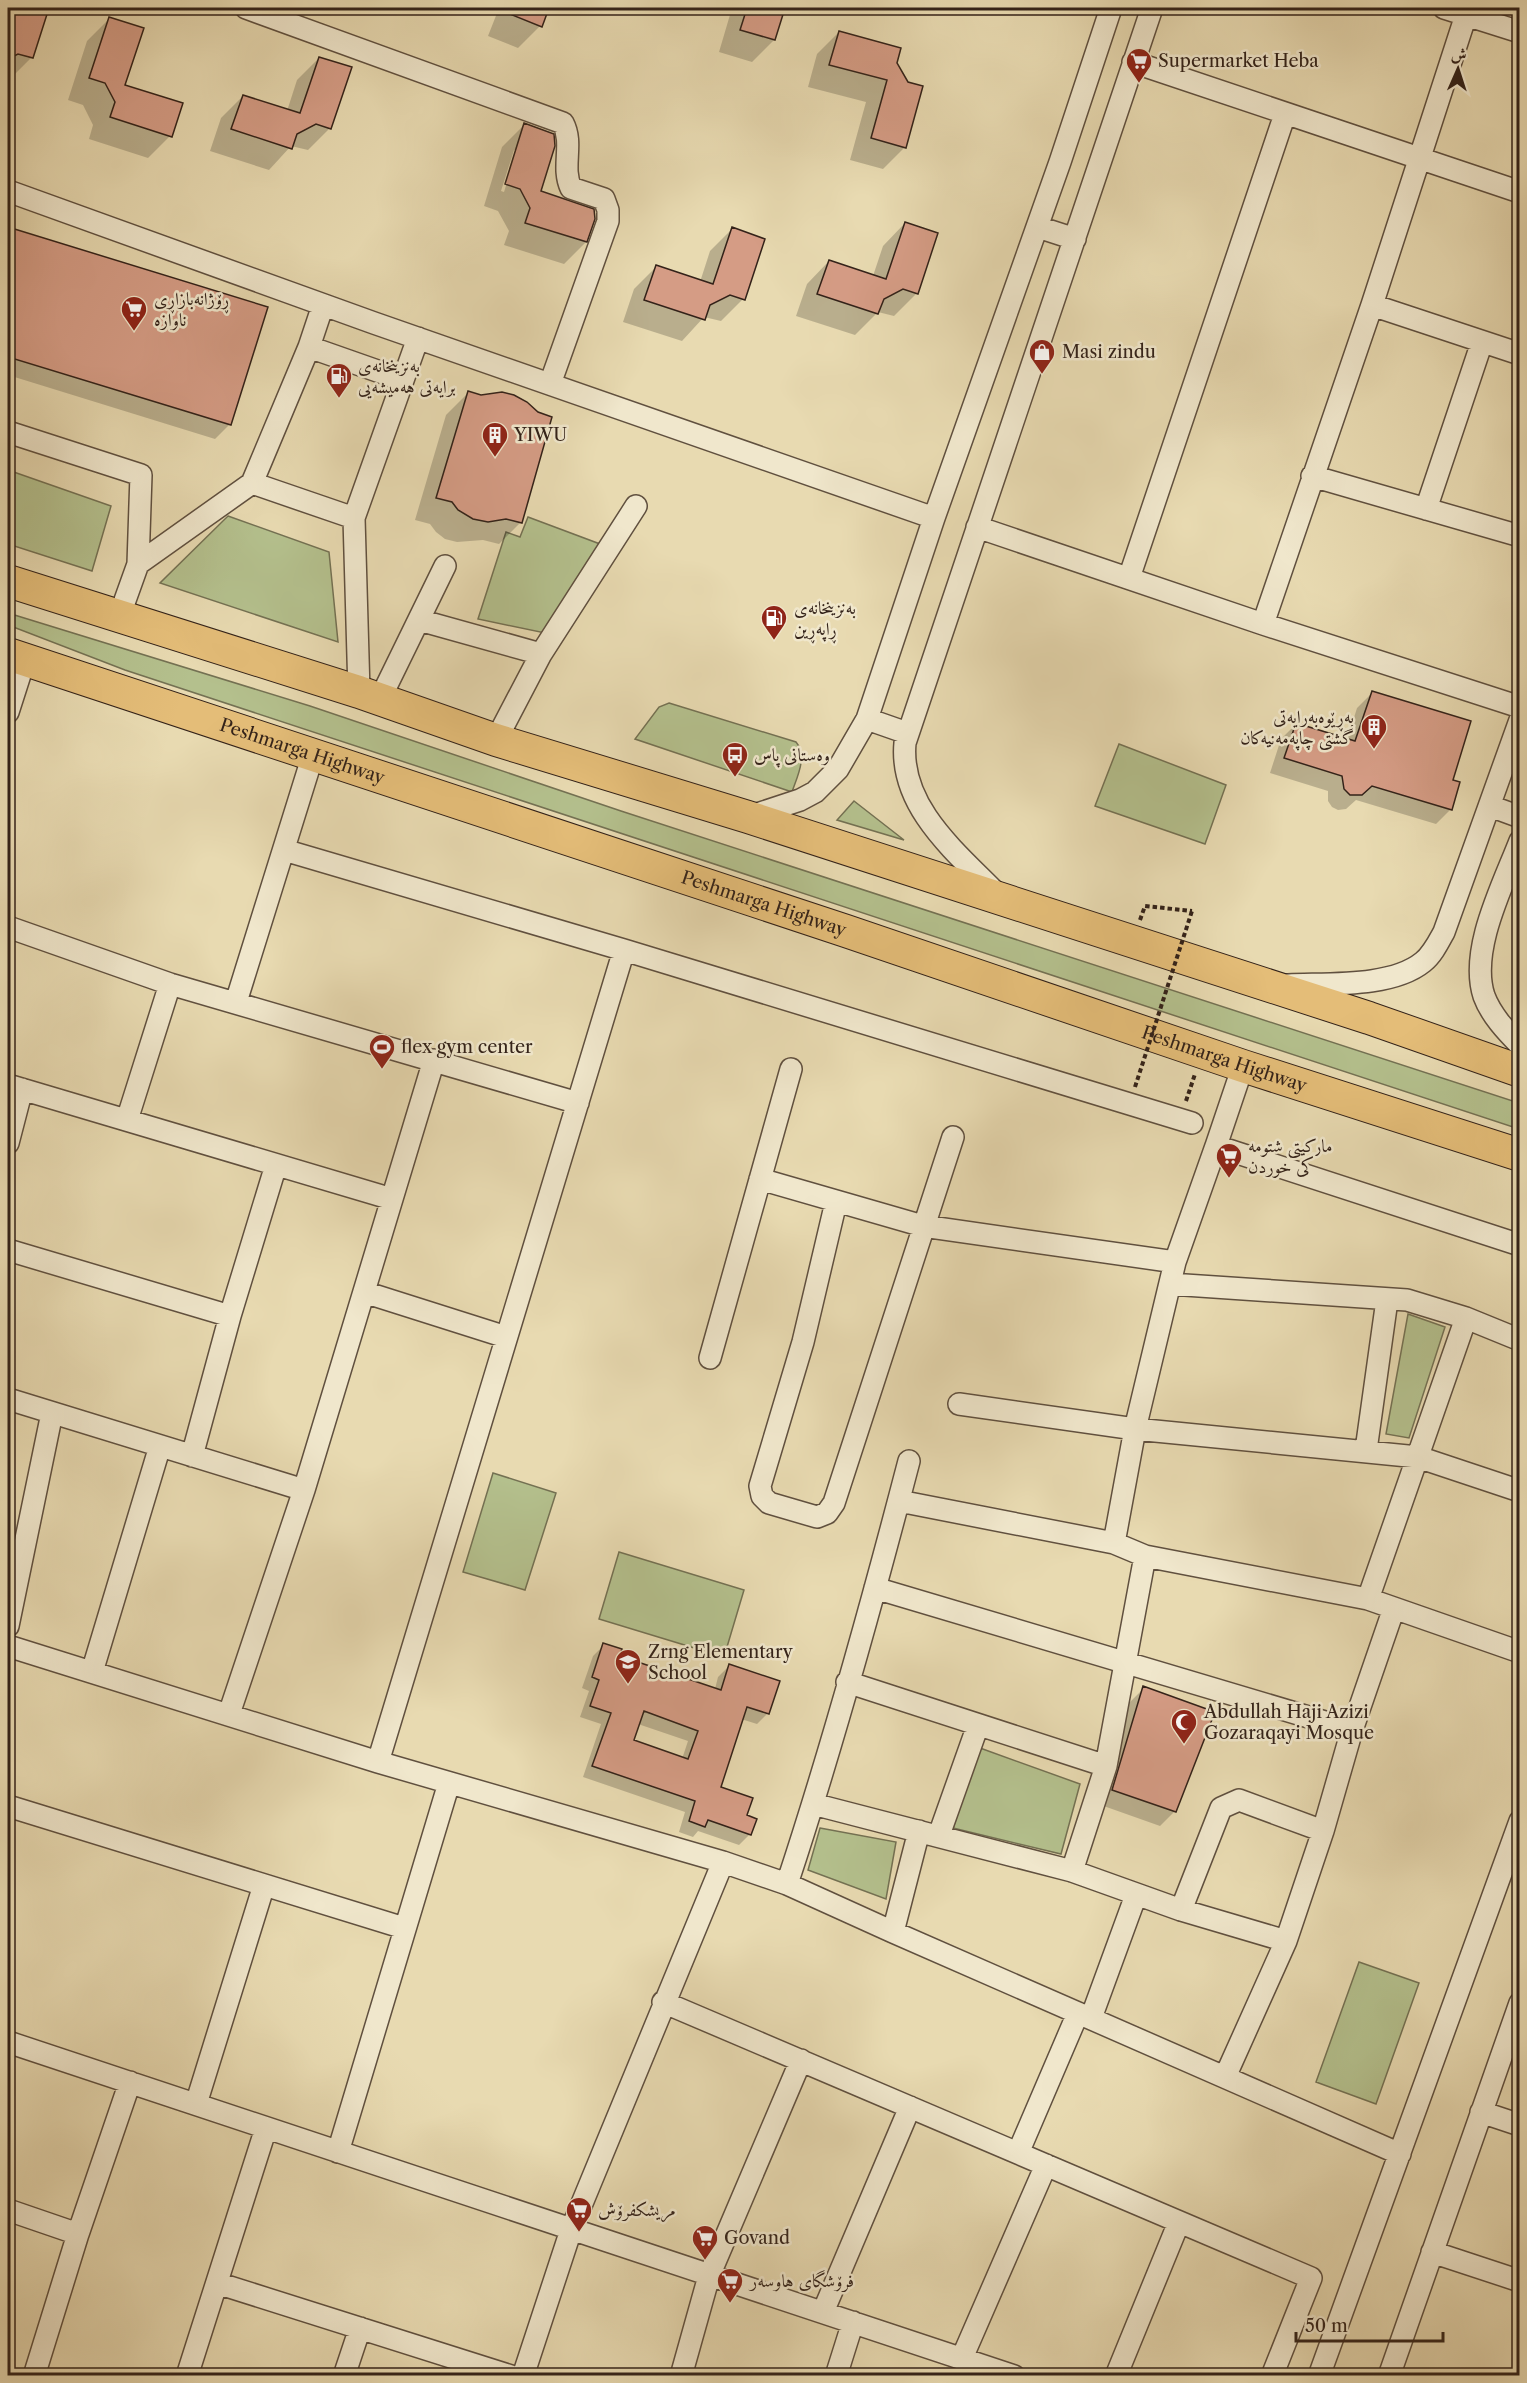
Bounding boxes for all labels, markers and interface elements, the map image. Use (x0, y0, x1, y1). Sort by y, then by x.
north arrow (1428, 39, 1488, 99)
text: ش (1450, 44, 1467, 64)
supermarket icon: Supermarket Heba (1124, 46, 1154, 84)
place label: Supermarket Heba (1158, 50, 1319, 72)
place label: ڕۆژانەبازاڕی ناوازە (154, 288, 229, 331)
supermarket icon: ڕۆژانەبازاڕی ناوازە (119, 294, 149, 332)
shop icon: Masi zindu (1027, 337, 1057, 375)
place label: Masi zindu (1062, 341, 1156, 363)
place label: بەنزینخانەی برایەتی هەمیشەیی (358, 355, 455, 399)
fuel station icon: بەنزینخانەی برایەتی هەمیشەیی (324, 361, 354, 399)
building icon: YIWU (480, 420, 510, 458)
place label: YIWU (513, 424, 567, 446)
place label: بەنزینخانەی ڕاپەڕین (794, 597, 856, 644)
fuel station icon: بەنزینخانەی ڕاپەڕین (759, 603, 789, 641)
place label: بەڕێوەبەرایەتی گشتی چاپەمەنیەکان (1240, 706, 1354, 751)
building icon: بەڕێوەبەرایەتی گشتی چاپەمەنیەکان (1359, 712, 1389, 750)
street label: Peshmarga Highway (217, 714, 389, 789)
bus stop icon: وەستانی پاس (720, 740, 750, 778)
place label: وەستانی پاس (754, 744, 830, 768)
street label: Peshmarga Highway (678, 866, 850, 942)
street label: Peshmarga Highway (1139, 1021, 1310, 1097)
sports icon: flex gym center (367, 1032, 397, 1070)
place label: flex gym center (401, 1036, 533, 1058)
place label: مارکیتی شتومه کی خوردن (1248, 1135, 1332, 1178)
supermarket icon: مارکیتی شتومه کی خوردن (1214, 1141, 1244, 1179)
place label: Zrng Elementary School (648, 1641, 794, 1684)
school or university icon: Zrng Elementary School (613, 1647, 643, 1685)
place label: Abdullah Haji Azizi Gozaraqayi Mosque (1203, 1701, 1374, 1744)
mosque icon: Abdullah Haji Azizi Gozaraqayi Mosque (1169, 1707, 1199, 1745)
supermarket icon: مریشکفرۆش (564, 2195, 594, 2233)
place label: مریشکفرۆش (598, 2199, 676, 2223)
supermarket icon: Govand (690, 2223, 720, 2261)
place label: Govand (724, 2227, 790, 2249)
supermarket icon: فرۆشگای هاوسەر (715, 2266, 745, 2304)
place label: فرۆشگای هاوسەر (748, 2269, 854, 2293)
scale bar (1296, 2305, 1443, 2343)
text: 50 m (1305, 2315, 1348, 2337)

